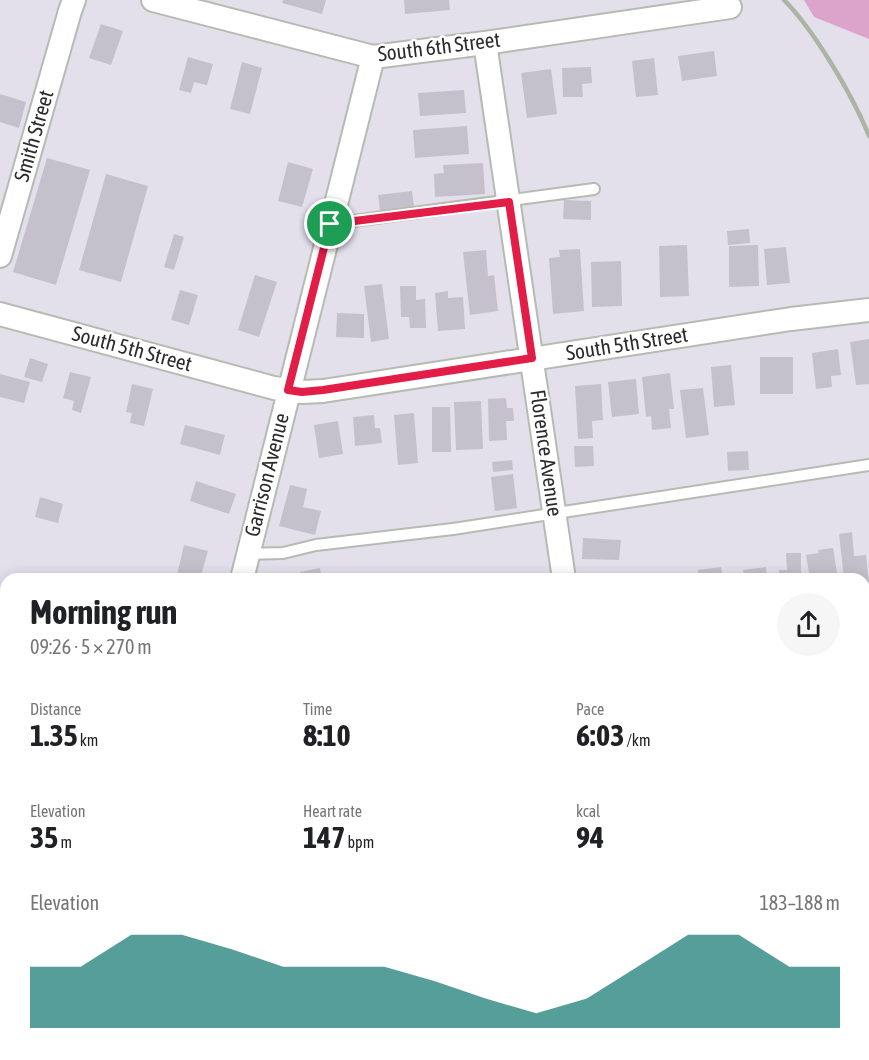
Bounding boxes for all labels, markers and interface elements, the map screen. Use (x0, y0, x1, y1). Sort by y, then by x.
street label: South 6th Street (376, 27, 501, 65)
street label: Smith Street (9, 87, 58, 184)
pin (304, 198, 355, 249)
icon: arrive (313, 207, 346, 240)
street label: South 5th Street (70, 321, 195, 376)
street label: South 5th Street (564, 322, 689, 364)
street label: Florence Avenue (526, 388, 568, 518)
street label: Garrison Avenue (239, 410, 293, 539)
text: Morning run (30, 593, 177, 631)
button: share (777, 593, 840, 656)
text: 09:26 · 5 × 270 m (30, 635, 152, 658)
text: Distance (30, 700, 81, 718)
text: Time (303, 700, 332, 718)
text: Pace (576, 700, 604, 718)
text: 1.35 (30, 718, 78, 752)
text: 8:10 (303, 718, 351, 752)
text: 6:03 (576, 718, 624, 752)
text: km (78, 731, 98, 749)
text: /km (624, 731, 650, 749)
text: Elevation (30, 802, 85, 820)
text: Heart rate (303, 802, 362, 820)
text: kcal (576, 802, 600, 820)
text: 35 (30, 820, 58, 854)
text: 147 (303, 820, 345, 854)
text: 94 (576, 820, 604, 854)
text: m (58, 833, 72, 851)
text: bpm (345, 833, 374, 851)
text: Elevation (30, 891, 99, 914)
text: 183–188 m (759, 891, 840, 914)

